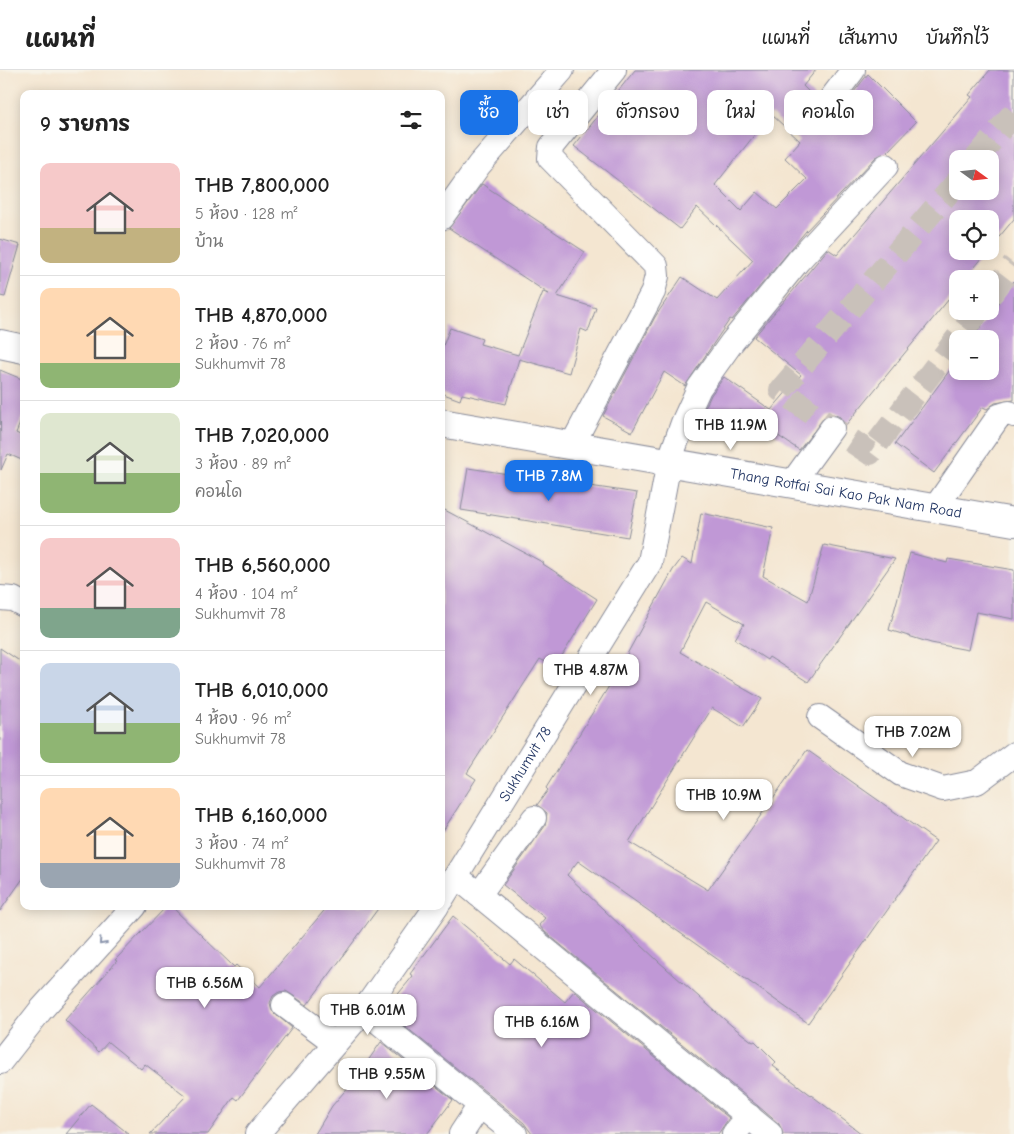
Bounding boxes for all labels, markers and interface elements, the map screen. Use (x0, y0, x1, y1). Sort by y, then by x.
text: แผนที่ (25, 25, 95, 53)
text: แผนที่ (762, 28, 810, 49)
text: เส้นทาง (838, 28, 898, 49)
text: บันทึกไว้ (926, 28, 989, 49)
chip: ซื้อ (460, 90, 518, 135)
chip: เช่า (528, 90, 588, 135)
chip: ตัวกรอง (598, 90, 697, 135)
chip: ใหม่ (707, 90, 774, 135)
chip: คอนโด (784, 90, 873, 135)
icon: filters (397, 106, 425, 134)
text: 9 รายการ (40, 112, 130, 136)
north arrow (949, 150, 999, 200)
map controls (949, 150, 999, 380)
text: THB 7,800,000 (195, 173, 330, 197)
icon: home (80, 183, 140, 243)
text: 5 ห้อง · 128 m² (195, 205, 298, 223)
button: locate (949, 210, 999, 260)
text: บ้าน (195, 233, 223, 251)
button: + (949, 270, 999, 320)
text: THB 4,870,000 (195, 303, 327, 327)
icon: home (80, 308, 140, 368)
button: − (949, 330, 999, 380)
text: 2 ห้อง · 76 m² (195, 335, 291, 353)
text: Sukhumvit 78 (195, 355, 286, 373)
pin: THB 11.9M (674, 408, 788, 451)
text: THB 11.9M (695, 416, 767, 434)
text: THB 7,020,000 (195, 423, 329, 447)
icon: home (80, 433, 140, 493)
text: 3 ห้อง · 89 m² (195, 455, 291, 473)
pin: THB 7.8M (497, 460, 601, 502)
street label: Thang Rotfai Sai Kao Pak Nam Road (729, 464, 963, 522)
text: THB 7.8M (516, 467, 582, 485)
text: คอนโด (195, 483, 242, 501)
text: THB 6,560,000 (195, 553, 331, 577)
icon: home (80, 558, 140, 618)
text: 4 ห้อง · 104 m² (195, 585, 298, 603)
text: Sukhumvit 78 (195, 605, 286, 623)
pin: THB 4.87M (534, 654, 648, 696)
text: THB 4.87M (554, 661, 628, 679)
text: THB 6,010,000 (195, 678, 329, 702)
icon: home (80, 683, 140, 743)
text: 4 ห้อง · 96 m² (195, 710, 291, 728)
pin: THB 7.02M (856, 716, 970, 758)
street label: Sukhumvit 78 (495, 723, 555, 805)
text: THB 7.02M (875, 723, 951, 741)
text: Sukhumvit 78 (195, 730, 286, 748)
pin: THB 10.9M (667, 778, 781, 821)
text: THB 10.9M (687, 786, 761, 804)
text: THB 6,160,000 (195, 803, 328, 827)
icon: home (80, 808, 140, 868)
text: 3 ห้อง · 74 m² (195, 835, 288, 853)
text: Sukhumvit 78 (195, 855, 286, 873)
one-way arrow (99, 937, 108, 946)
pin: THB 6.56M (148, 966, 262, 1009)
text: THB 6.56M (167, 974, 243, 992)
pin: THB 6.01M (311, 994, 425, 1036)
text: THB 6.01M (331, 1001, 405, 1019)
pin: THB 6.16M (485, 1006, 599, 1048)
text: THB 6.16M (505, 1013, 579, 1031)
pin: THB 9.55M (330, 1058, 444, 1100)
text: THB 9.55M (349, 1065, 425, 1083)

